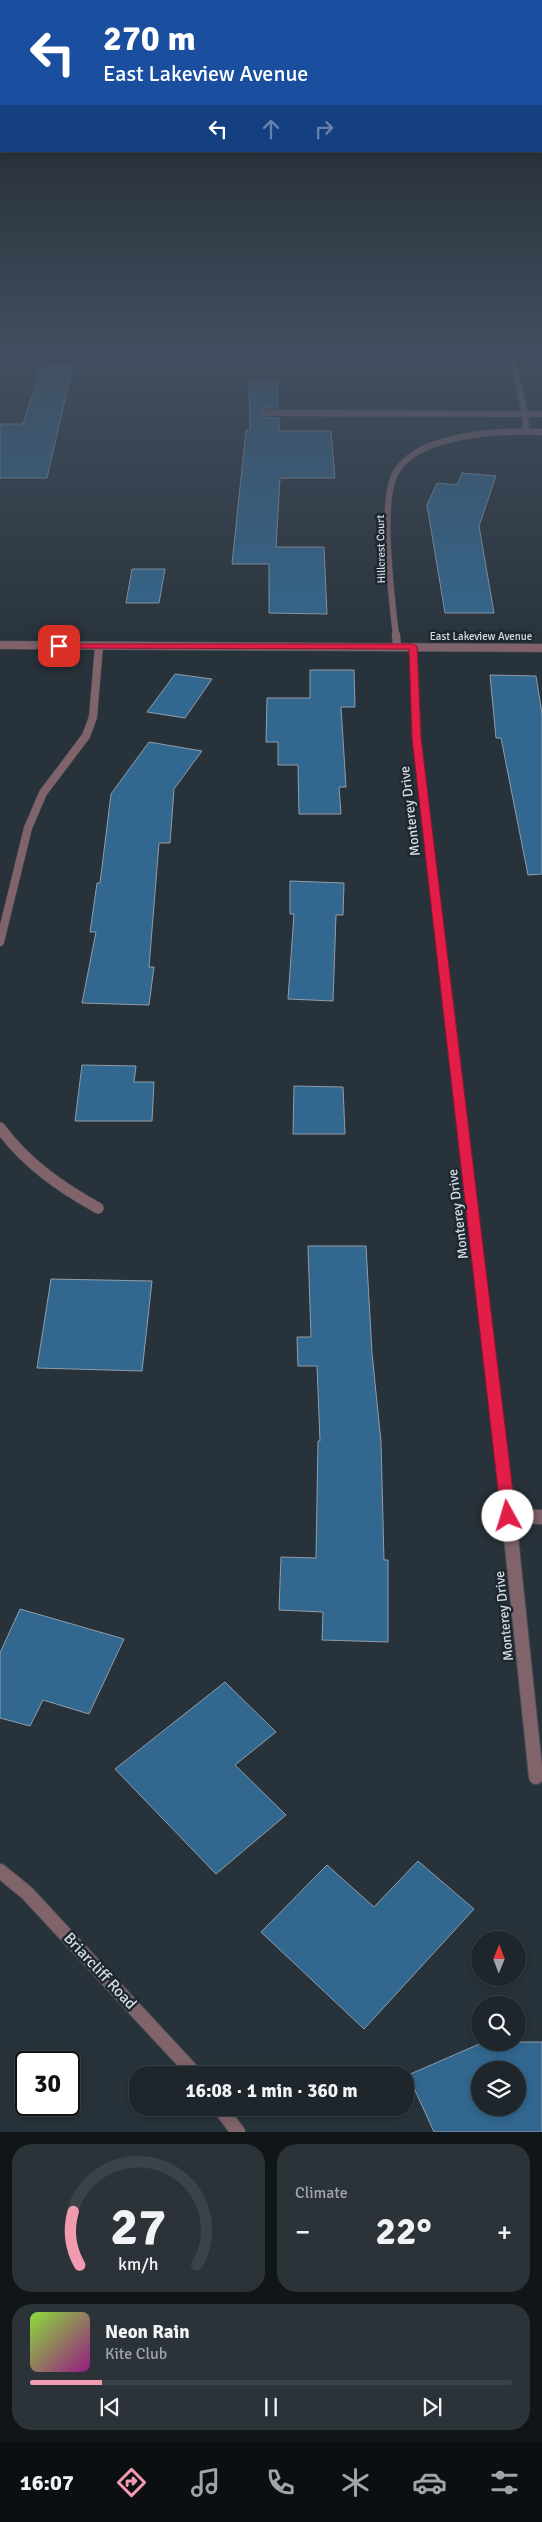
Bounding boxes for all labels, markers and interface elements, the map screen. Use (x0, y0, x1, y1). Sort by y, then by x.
text: 270 m (103, 17, 196, 60)
icon: left (20, 20, 85, 85)
text: East Lakeview Avenue (103, 60, 308, 87)
icon: left (204, 115, 232, 143)
icon: ahead (257, 115, 285, 143)
icon: right (310, 115, 338, 143)
street label: Hillcrest Court (374, 514, 388, 583)
pin (38, 625, 80, 667)
street label: East Lakeview Avenue (430, 630, 532, 643)
icon: arrive (45, 632, 73, 660)
street label: Monterey Drive (396, 765, 424, 857)
street label: Monterey Drive (444, 1168, 472, 1260)
position arrow (481, 1489, 533, 1541)
street label: Monterey Drive (491, 1570, 517, 1662)
street label: Briarcliff Road (59, 1928, 141, 2014)
north arrow (471, 1931, 526, 1986)
map controls (471, 1931, 526, 2116)
button: search (471, 1996, 526, 2051)
speed limit sign: 30 (15, 2051, 80, 2116)
button: layers (471, 2061, 526, 2116)
text: 16:08 · 1 min · 360 m (185, 2079, 358, 2103)
text: Climate (295, 2183, 348, 2203)
text: 27 (110, 2195, 167, 2259)
text: 22° (375, 2208, 432, 2255)
text: − (295, 2215, 310, 2249)
text: + (497, 2215, 512, 2249)
text: km/h (118, 2253, 159, 2275)
text: Neon Rain (105, 2320, 190, 2344)
text: Kite Club (105, 2344, 167, 2364)
icon: previous (96, 2393, 124, 2421)
icon: pause (257, 2393, 285, 2421)
icon: next (418, 2393, 446, 2421)
icon: directions (114, 2465, 149, 2500)
icon: music (188, 2465, 223, 2500)
icon: phone (263, 2465, 298, 2500)
icon: climate (338, 2465, 373, 2500)
icon: car (412, 2465, 447, 2500)
icon: filters (487, 2465, 522, 2500)
text: 16:07 (20, 2469, 74, 2496)

